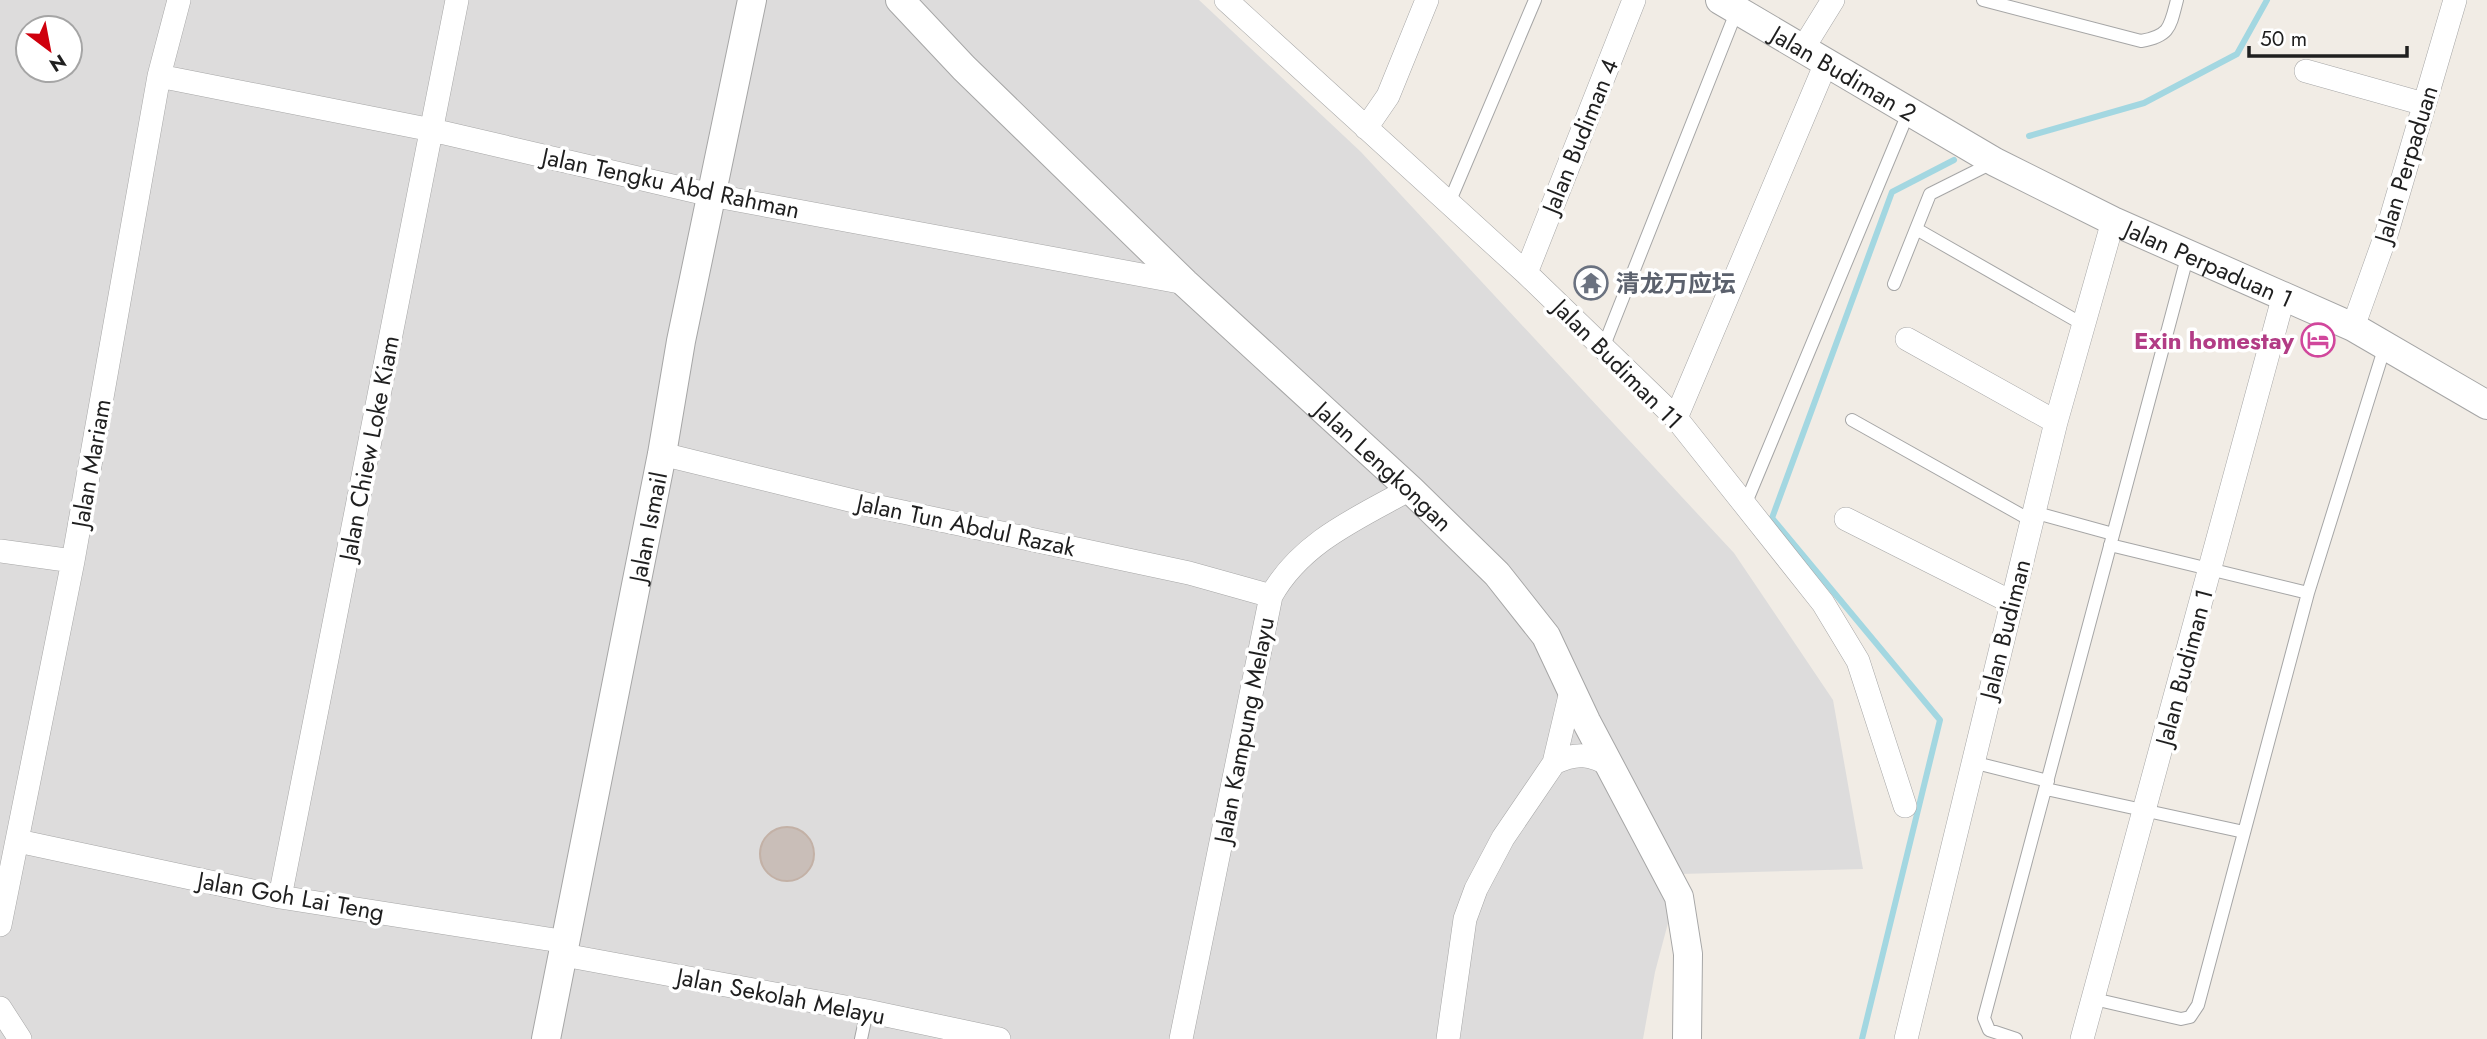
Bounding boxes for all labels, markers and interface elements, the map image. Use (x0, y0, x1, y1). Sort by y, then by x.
north arrow (14, 14, 84, 84)
scale bar (2249, 14, 2406, 58)
street label: Jalan Budiman 2 (1762, 15, 1924, 130)
text: 50 m (2260, 24, 2307, 54)
text: N (44, 48, 71, 78)
street label: Jalan Budiman 4 (1532, 53, 1627, 221)
street label: Jalan Perpaduan (2365, 81, 2447, 250)
street label: Jalan Tengku Abd Rahman (536, 138, 803, 227)
street label: Jalan Perpaduan 1 (2116, 210, 2299, 316)
temple icon: 清龙万应坛 (1572, 264, 1610, 302)
place label: 清龙万应坛 (1616, 266, 1736, 301)
street label: Jalan Budiman 11 (1543, 289, 1691, 437)
hotel icon: Exin homestay (2299, 321, 2337, 359)
place label: Exin homestay (2134, 323, 2294, 358)
street label: Jalan Chiew Loke Kiam (329, 332, 408, 567)
street label: Jalan Lengkongan (1305, 391, 1461, 539)
street label: Jalan Mariam (62, 396, 120, 533)
street label: Jalan Ismail (619, 469, 676, 588)
street label: Jalan Tun Abdul Razak (851, 484, 1079, 565)
street label: Jalan Budiman (1970, 555, 2039, 705)
street label: Jalan Budiman 1 (2145, 585, 2222, 752)
street label: Jalan Kampung Melayu (1204, 614, 1283, 849)
street label: Jalan Goh Lai Teng (192, 862, 387, 930)
street label: Jalan Sekolah Melayu (671, 958, 888, 1033)

